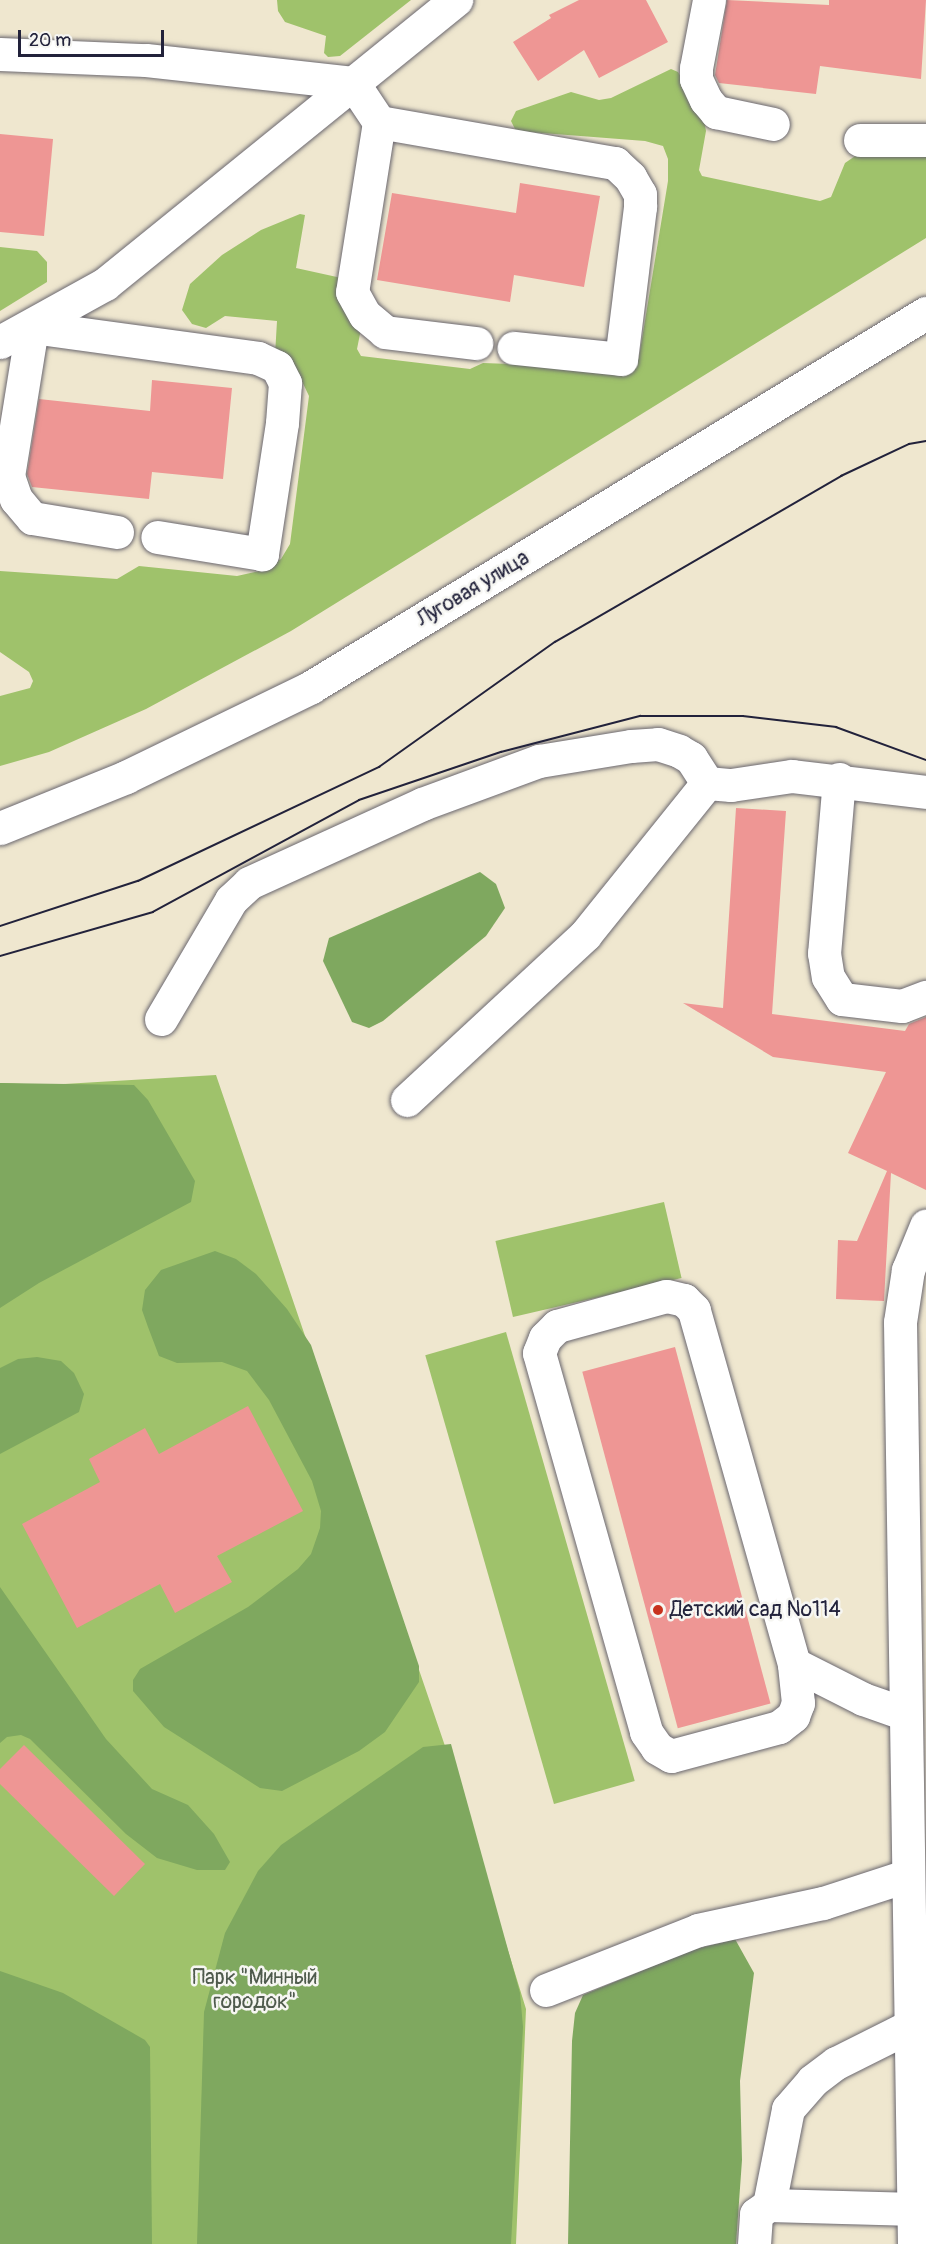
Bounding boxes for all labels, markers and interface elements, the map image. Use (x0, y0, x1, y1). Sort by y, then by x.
scale bar (21, 18, 166, 56)
text: 20 m (29, 29, 71, 52)
street label: Луговая улица (412, 546, 534, 632)
place label: Детский сад №114 (670, 1597, 841, 1623)
marker: Детский сад №114 (651, 1603, 665, 1617)
park label: Парк "Минный городок" (192, 1965, 318, 2015)

